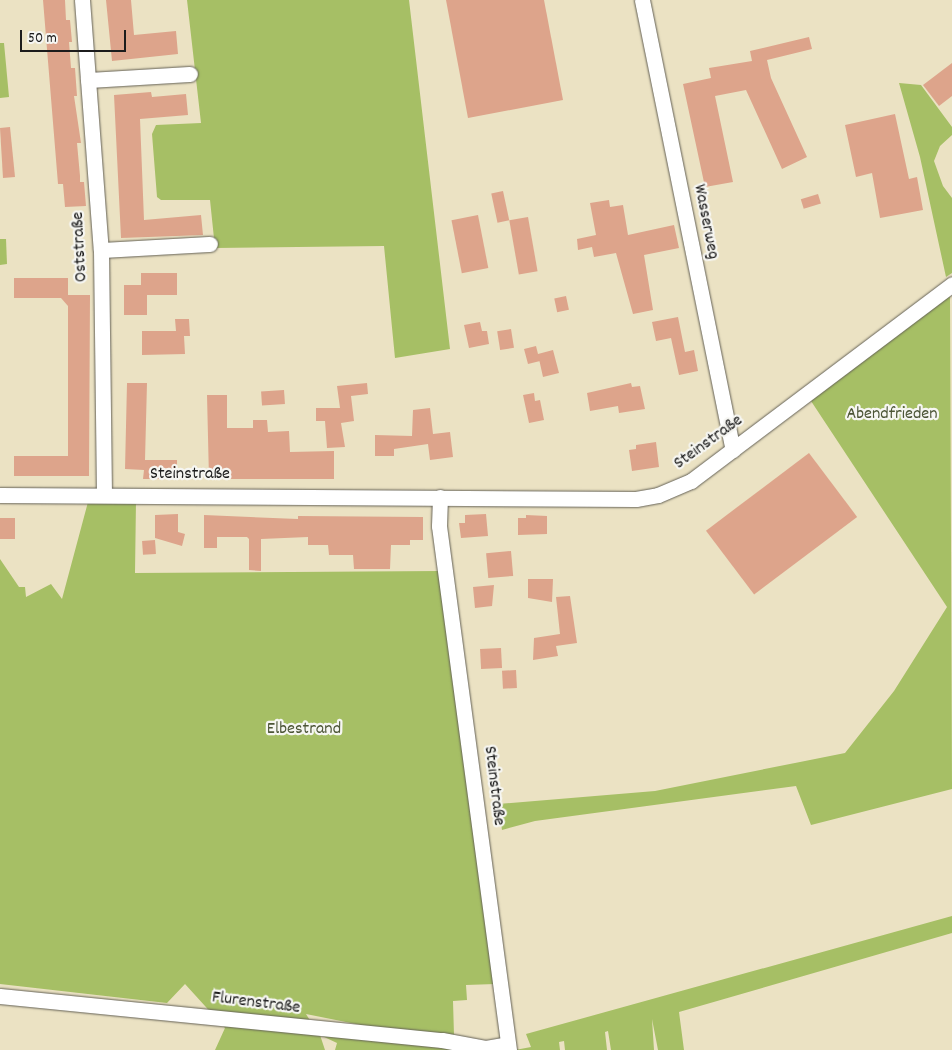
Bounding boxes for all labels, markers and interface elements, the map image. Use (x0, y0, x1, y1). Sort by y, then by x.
scale bar (22, 20, 129, 52)
text: 50 m (28, 28, 57, 50)
street label: Wasserweg (687, 183, 723, 261)
street label: Oststraße (68, 211, 94, 283)
park label: Abendfrieden (846, 404, 938, 426)
street label: Steinstraße (670, 411, 748, 475)
street label: Steinstraße (150, 464, 230, 486)
park label: Elbestrand (267, 719, 341, 741)
street label: Steinstraße (477, 745, 509, 827)
street label: Flurenstraße (211, 988, 301, 1020)

